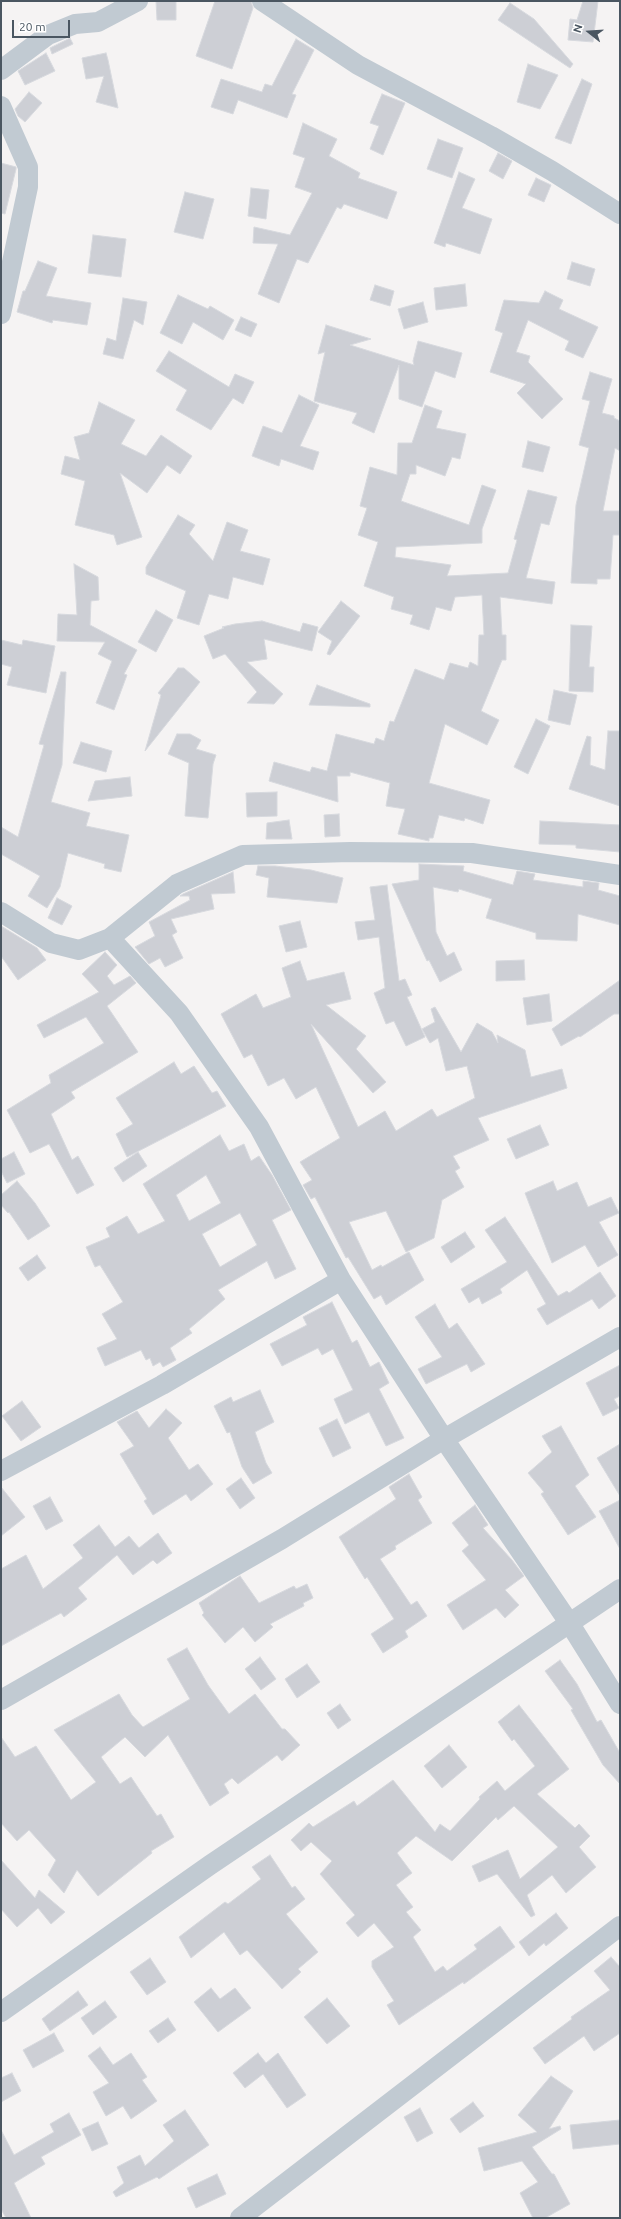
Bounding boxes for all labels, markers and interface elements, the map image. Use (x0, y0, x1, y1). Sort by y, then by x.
scale bar (14, 12, 72, 38)
north arrow (569, 12, 609, 52)
text: 20 m (19, 20, 46, 33)
text: N (571, 23, 584, 34)

